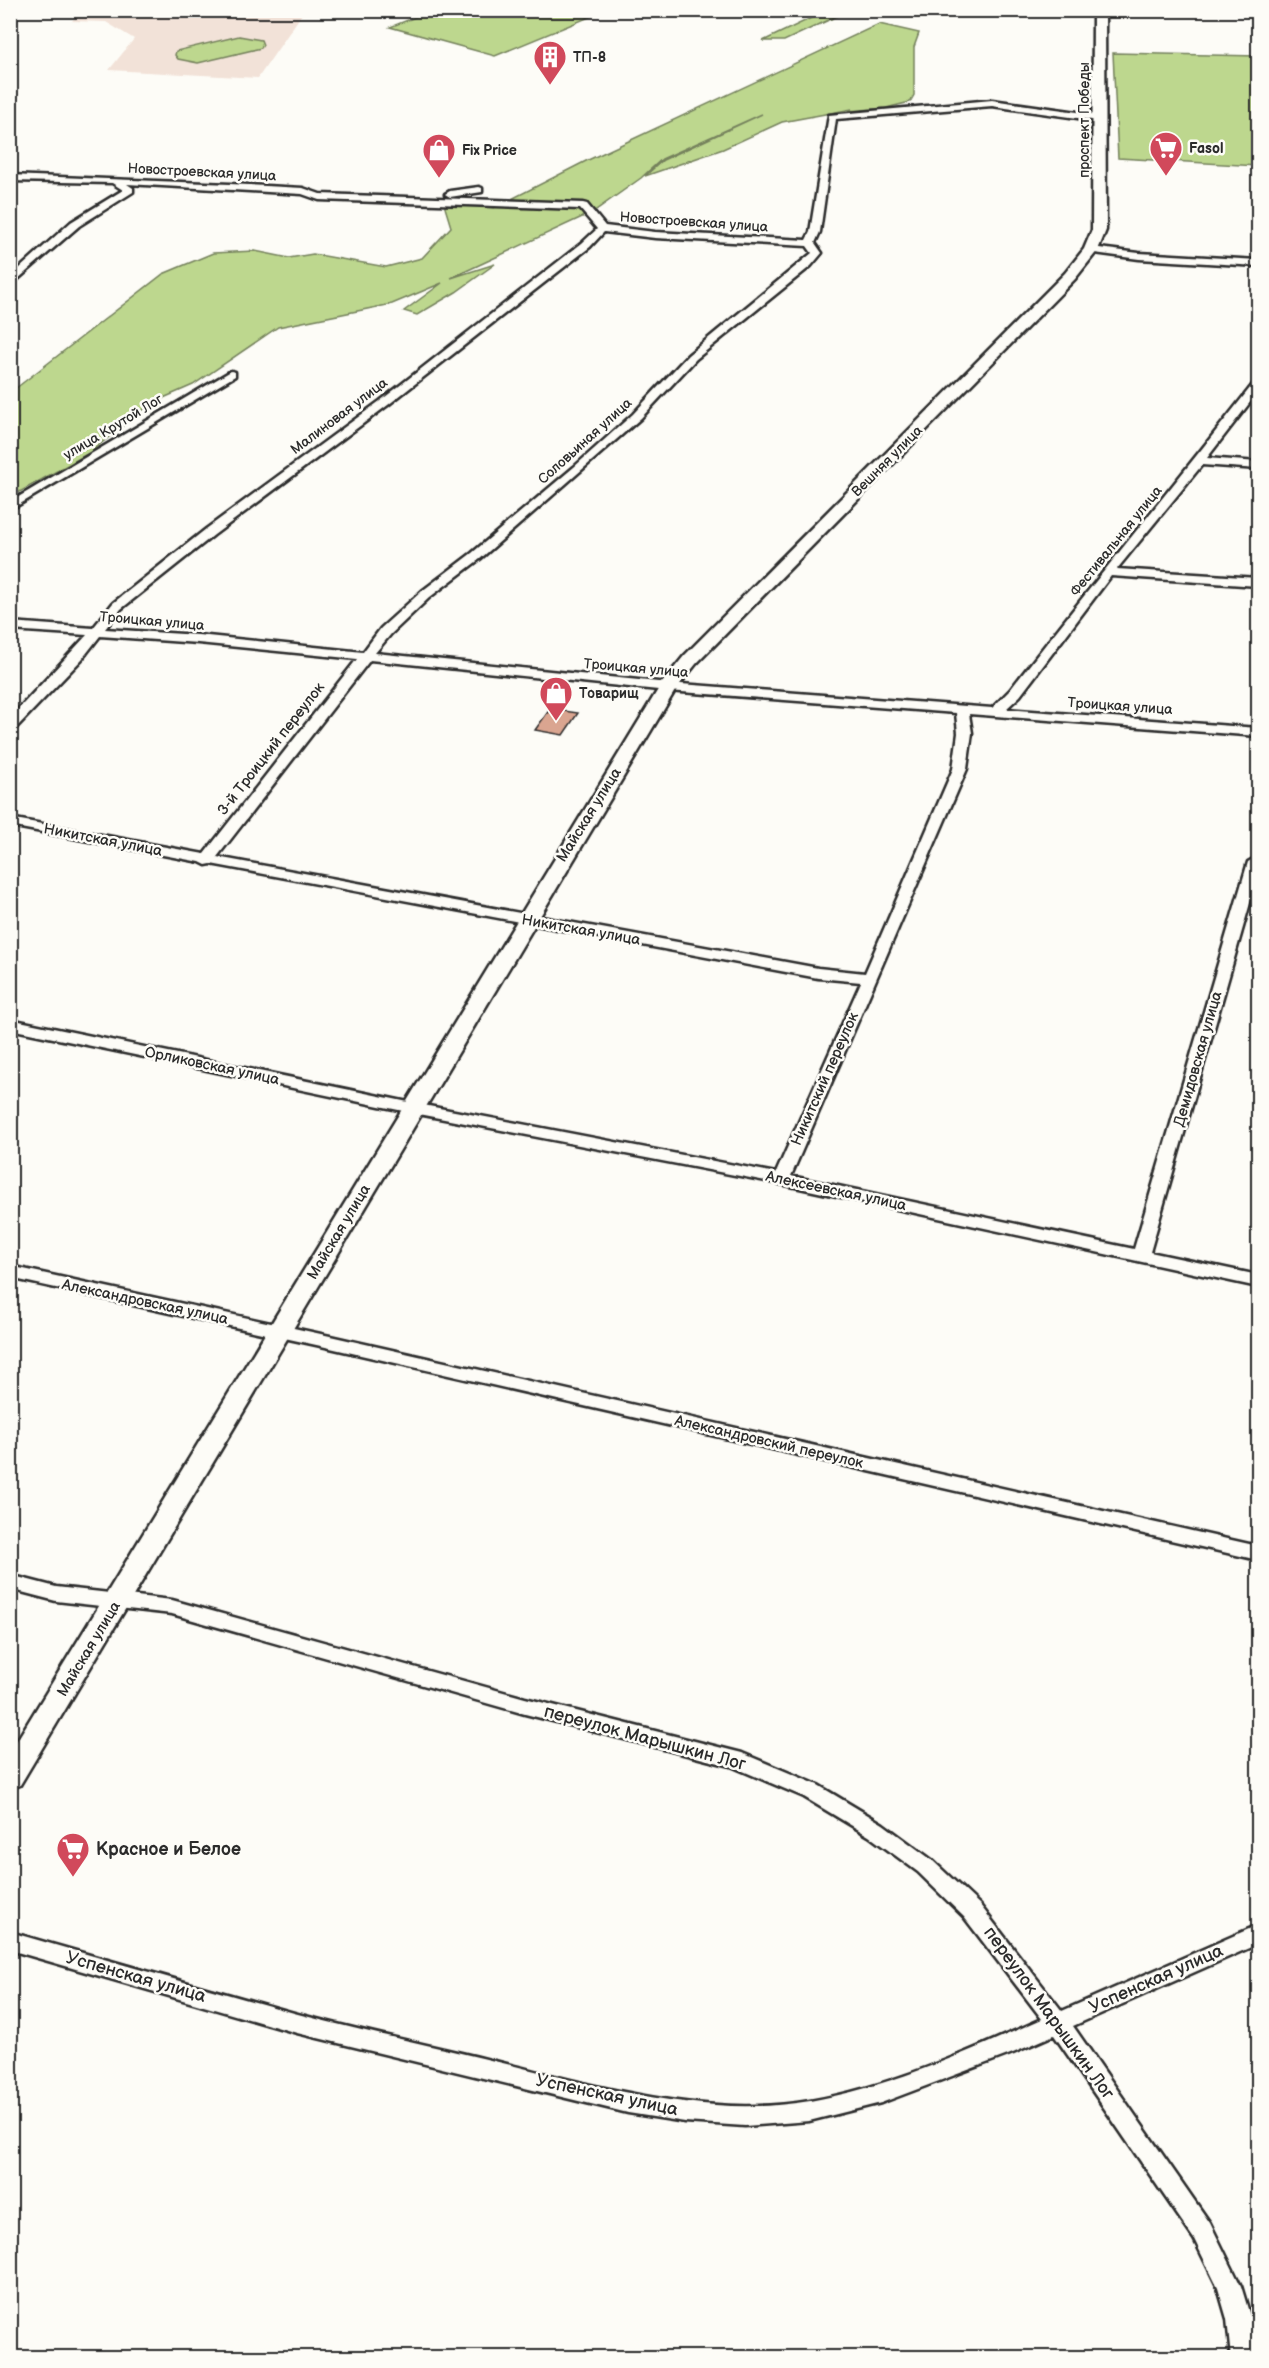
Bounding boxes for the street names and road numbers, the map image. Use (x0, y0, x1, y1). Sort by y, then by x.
street label: проспект Победы (1076, 62, 1093, 178)
street label: Новостроевская улица (127, 160, 277, 184)
street label: Новостроевская улица (619, 208, 769, 236)
street label: Малиновая улица (287, 374, 391, 458)
street label: улица Крутой Лог (60, 390, 166, 463)
street label: Соловьиная улица (535, 394, 636, 488)
street label: Вешняя улица (848, 421, 927, 500)
street label: Фестивальная улица (1066, 482, 1166, 600)
street label: Троицкая улица (99, 608, 206, 634)
street label: Троицкая улица (583, 655, 690, 681)
street label: 3-й Троицкий переулок (213, 679, 329, 819)
street label: Троицкая улица (1067, 694, 1174, 718)
street label: Майская улица (552, 764, 626, 866)
street label: Никитская улица (42, 819, 164, 861)
street label: Никитская улица (520, 910, 642, 950)
street label: Демидовская улица (1170, 989, 1226, 1129)
street label: Никитский переулок (787, 1009, 863, 1149)
street label: Орликовская улица (143, 1042, 281, 1090)
street label: Алексеевская улица (763, 1167, 908, 1215)
street label: Майская улица (303, 1181, 375, 1283)
street label: Александровская улица (59, 1275, 230, 1329)
street label: Александровский переулок (672, 1411, 865, 1473)
street label: Майская улица (53, 1598, 125, 1700)
street label: переулок Марышкин Лог (542, 1701, 748, 1775)
street label: переулок Марышкин Лог (979, 1923, 1119, 2103)
street label: Успенская улица (1086, 1940, 1227, 2018)
street label: Успенская улица (64, 1947, 209, 2007)
street label: Успенская улица (534, 2070, 680, 2120)

